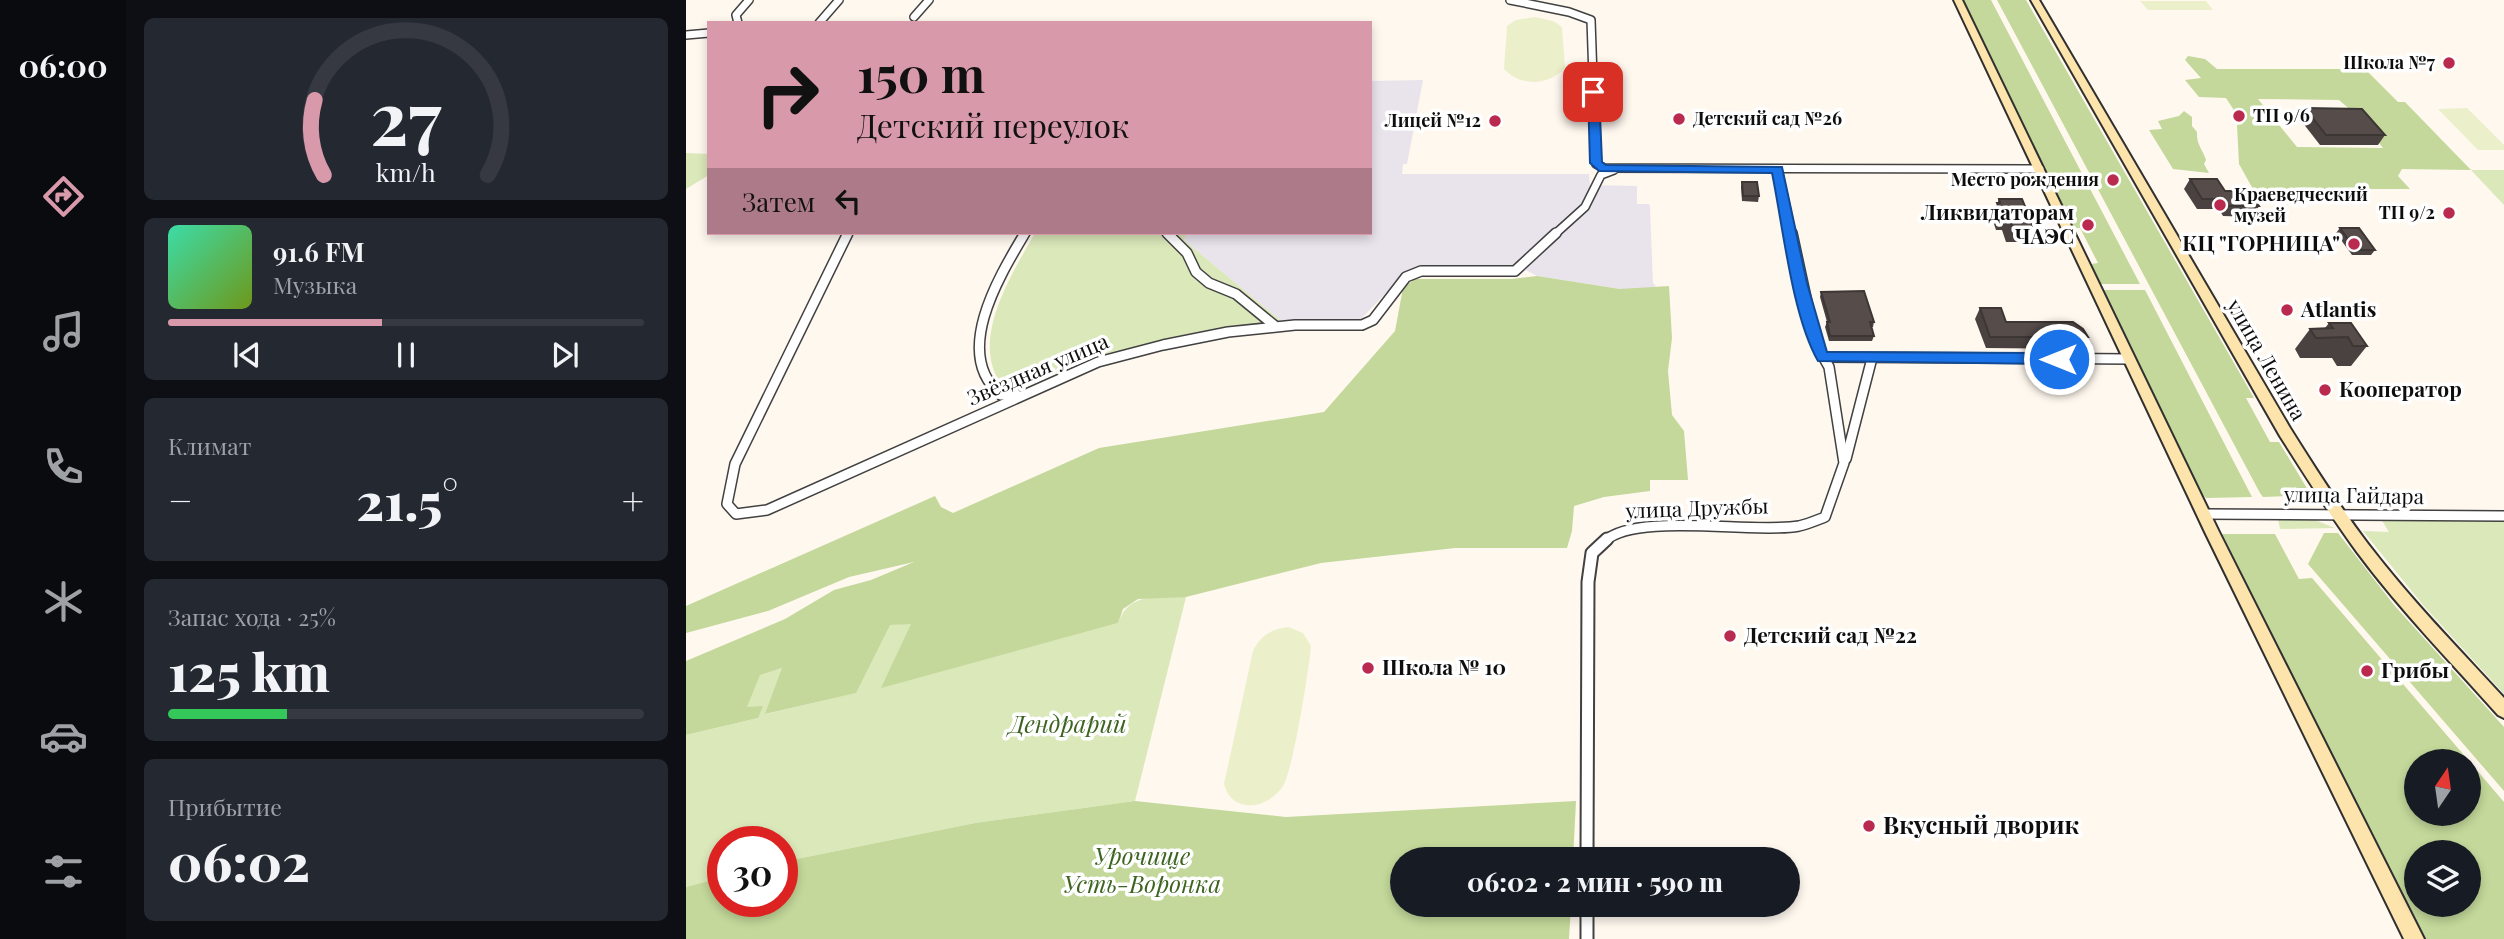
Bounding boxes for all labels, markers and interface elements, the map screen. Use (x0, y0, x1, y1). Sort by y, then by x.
text: 150 m (857, 40, 985, 105)
text: 06:00 (18, 43, 108, 86)
icon: right (742, 49, 833, 140)
place label: Школа №7 (2343, 50, 2436, 74)
marker: Школа №7 (2441, 55, 2457, 71)
pin (1563, 62, 1623, 122)
text: 27 (370, 66, 442, 163)
icon: arrive (1574, 73, 1612, 111)
text: Детский переулок (857, 103, 1129, 146)
place label: ТП 9/6 (2253, 103, 2310, 127)
place label: Детский сад №26 (1693, 106, 1842, 130)
place label: Лицей №12 (1384, 108, 1481, 132)
marker: ТП 9/6 (2231, 108, 2247, 124)
marker: Детский сад №26 (1671, 111, 1687, 127)
marker: Лицей №12 (1487, 113, 1503, 129)
text: km/h (376, 155, 436, 188)
place label: Место рождения (1951, 167, 2099, 191)
icon: directions (39, 172, 88, 221)
marker: Место рождения (2105, 172, 2121, 188)
icon: left (829, 182, 867, 220)
place label: Краеведческий музей (2234, 182, 2368, 227)
text: Затем (742, 184, 815, 219)
place label: Ликвидаторам ЧАЭС (1920, 197, 2074, 249)
marker: Краеведческий музей (2212, 197, 2228, 213)
place label: ТП 9/2 (2379, 200, 2435, 224)
marker: ТП 9/2 (2441, 205, 2457, 221)
marker: Ликвидаторам ЧАЭС (2080, 217, 2096, 233)
place label: КЦ "ГОРНИЦА" (2182, 228, 2340, 256)
text: 91.6 FM (273, 234, 365, 269)
marker: КЦ "ГОРНИЦА" (2346, 236, 2362, 252)
text: Музыка (273, 269, 357, 300)
street label: улица Ленина (2221, 292, 2314, 425)
place label: Atlantis (2300, 294, 2376, 322)
marker: Atlantis (2279, 302, 2295, 318)
icon: music (39, 307, 88, 356)
position arrow (2022, 322, 2096, 396)
street label: Звёздная улица (962, 326, 1113, 411)
icon: previous (228, 336, 266, 374)
icon: pause (387, 336, 425, 374)
icon: next (546, 336, 584, 374)
place label: Кооператор (2339, 374, 2462, 402)
marker: Кооператор (2317, 382, 2333, 398)
text: Климат (168, 430, 251, 461)
icon: phone (39, 442, 88, 491)
text: 21.5° (356, 465, 458, 534)
text: − (168, 474, 193, 525)
text: + (622, 474, 644, 525)
street label: улица Гайдара (2283, 479, 2425, 509)
street label: улица Дружбы (1624, 491, 1769, 524)
icon: climate (39, 577, 88, 626)
text: Запас хода · 25% (168, 601, 336, 632)
place label: Детский сад №22 (1744, 620, 1917, 648)
marker: Детский сад №22 (1722, 628, 1738, 644)
text: 125 km (168, 636, 330, 705)
place label: Школа № 10 (1382, 652, 1506, 680)
place label: Грибы (2381, 655, 2449, 683)
marker: Школа № 10 (1360, 660, 1376, 676)
marker: Грибы (2359, 663, 2375, 679)
park label: Дендрарий (1005, 707, 1127, 739)
icon: car (39, 712, 88, 761)
north arrow (2404, 749, 2482, 826)
map controls (2404, 749, 2481, 917)
text: Прибытие (168, 791, 282, 822)
place label: Вкусный дворик (1883, 808, 2080, 840)
marker: Вкусный дворик (1861, 818, 1877, 834)
text: 06:02 (168, 826, 310, 895)
speed limit sign: 30 (707, 826, 798, 917)
park label: Урочище Усть-Воронка (1063, 839, 1221, 899)
button: layers (2404, 840, 2481, 917)
icon: filters (39, 847, 88, 896)
text: 06:02 · 2 мин · 590 m (1467, 864, 1723, 899)

